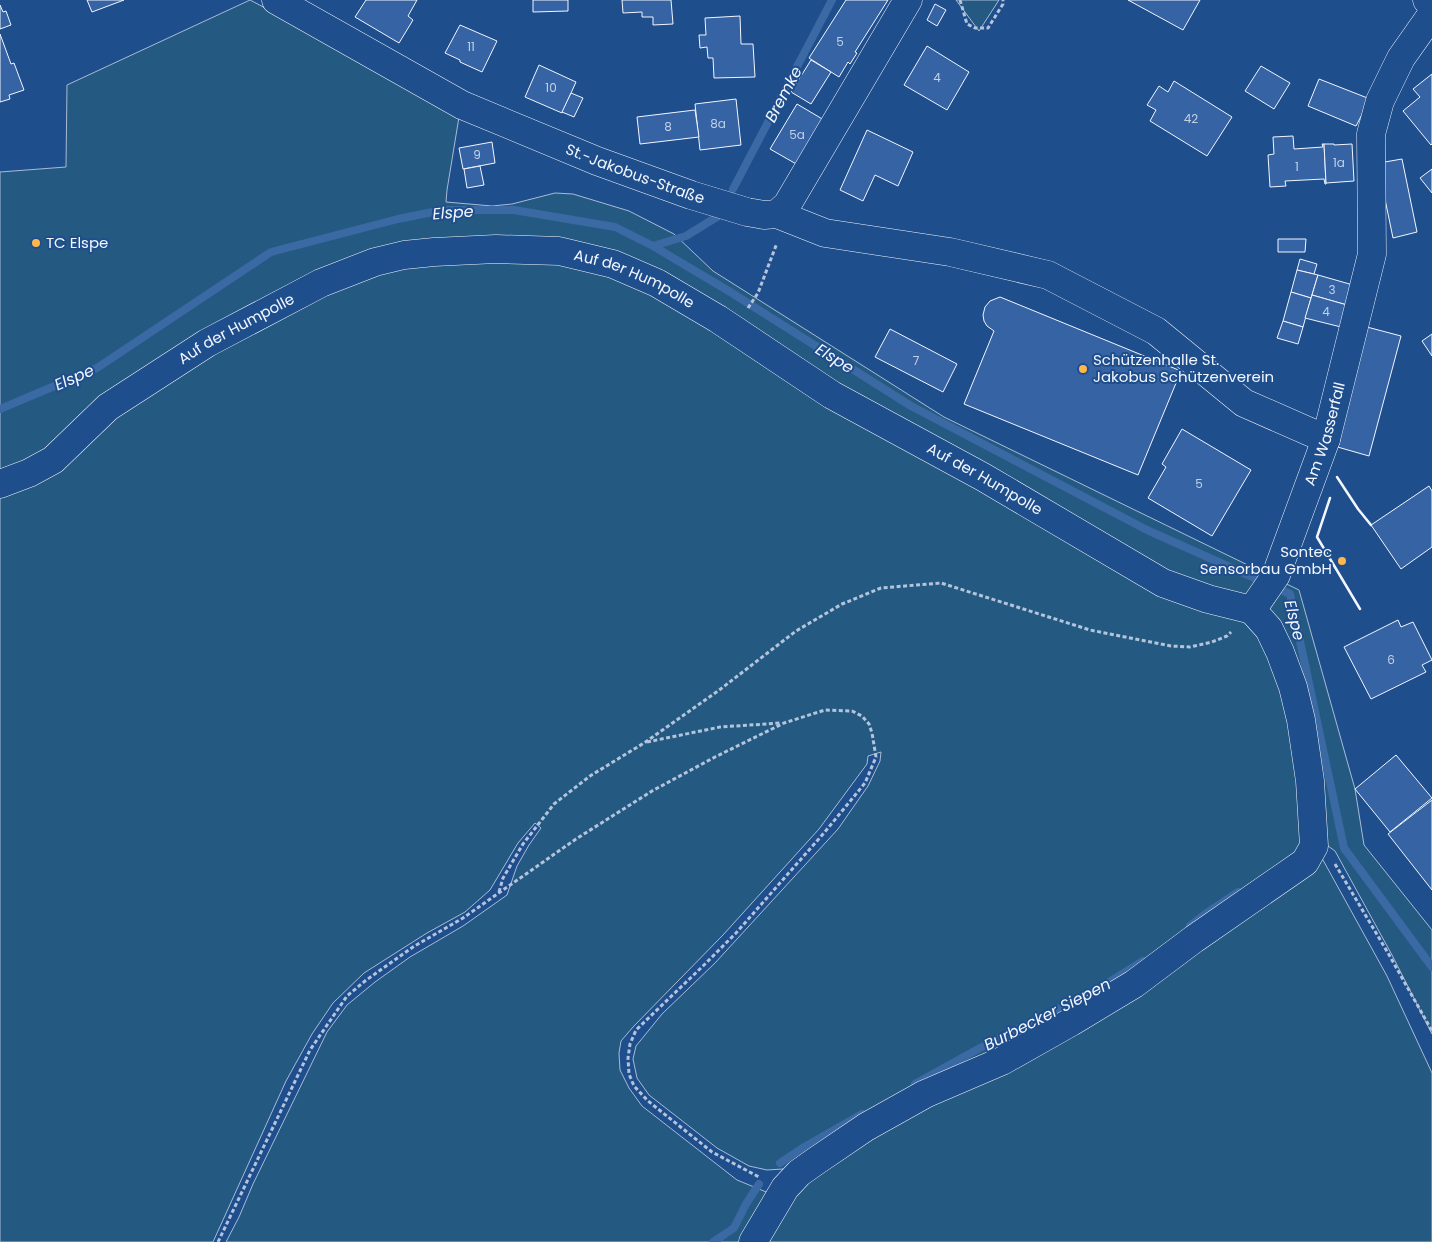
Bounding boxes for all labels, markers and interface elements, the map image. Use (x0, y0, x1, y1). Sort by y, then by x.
house number: 5 (836, 33, 844, 50)
house number: 11 (467, 38, 475, 55)
water label: Bremke (759, 62, 808, 126)
house number: 4 (933, 69, 941, 86)
house number: 10 (545, 79, 557, 96)
house number: 42 (1184, 110, 1198, 127)
house number: 8a (710, 115, 726, 132)
house number: 8 (664, 118, 672, 135)
house number: 5a (789, 126, 805, 143)
street label: St.-Jakobus-Straße (563, 138, 707, 209)
house number: 9 (473, 146, 481, 163)
house number: 1a (1333, 154, 1345, 171)
house number: 1 (1295, 158, 1299, 175)
water label: Elspe (432, 200, 474, 225)
place label: TC Elspe (46, 232, 108, 253)
marker: TC Elspe (30, 237, 42, 249)
street label: Auf der Humpolle (572, 244, 699, 313)
house number: 3 (1328, 281, 1336, 298)
street label: Auf der Humpolle (174, 288, 298, 369)
house number: 4 (1322, 303, 1330, 320)
water label: Elspe (811, 338, 858, 379)
place label: Schützenhalle St. Jakobus Schützenverein (1093, 349, 1274, 387)
house number: 7 (913, 352, 920, 369)
water label: Elspe (51, 359, 98, 396)
marker: Schützenhalle St. Jakobus Schützenverein (1077, 363, 1089, 375)
street label: Am Wasserfall (1299, 380, 1350, 489)
street label: Auf der Humpolle (923, 438, 1047, 520)
house number: 5 (1195, 475, 1203, 492)
place label: Sontec Sensorbau GmbH (1200, 541, 1332, 579)
marker: Sontec Sensorbau GmbH (1336, 555, 1348, 567)
water label: Elspe (1278, 597, 1311, 643)
house number: 6 (1387, 651, 1395, 668)
water label: Burbecker Siepen (980, 973, 1115, 1056)

